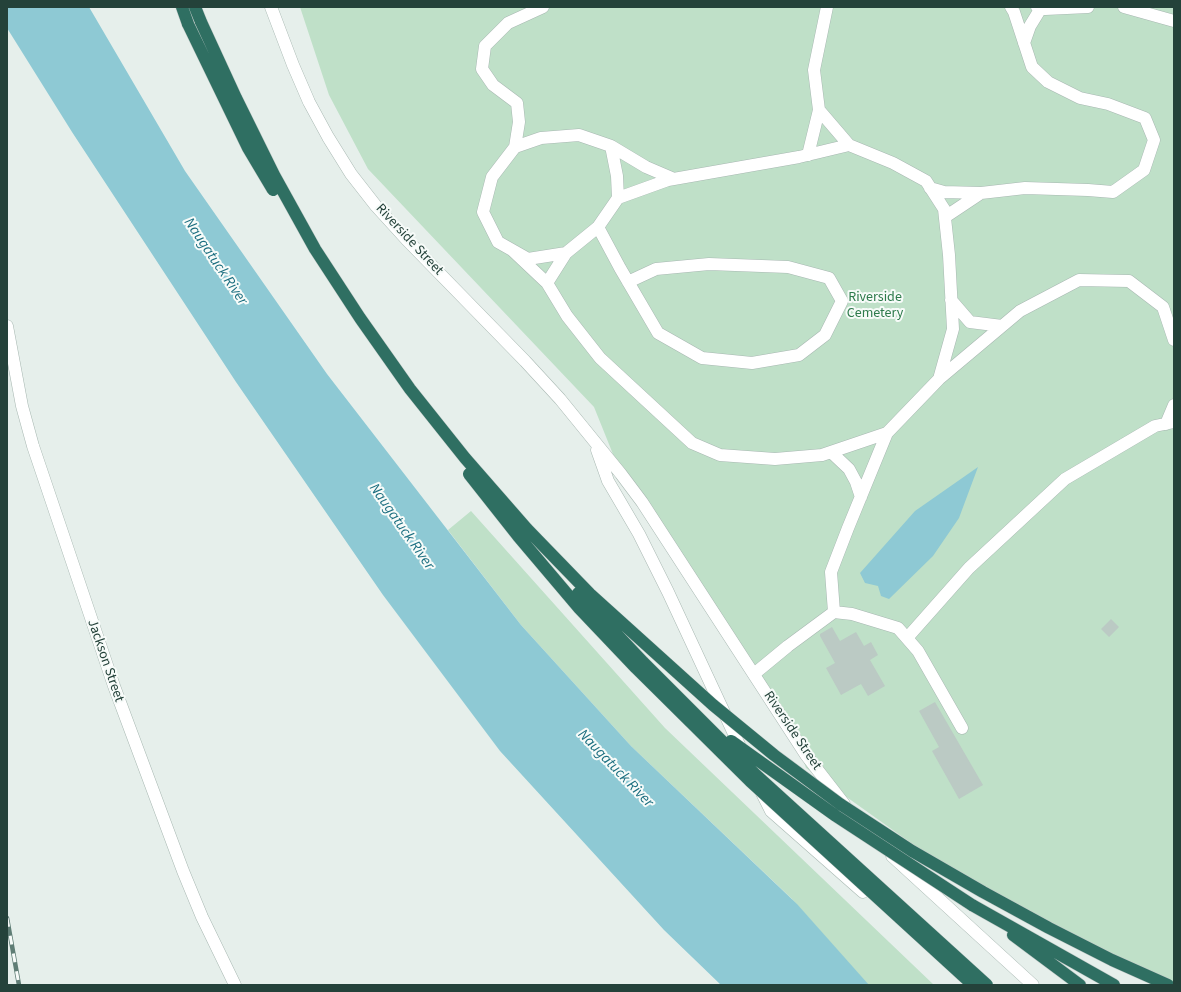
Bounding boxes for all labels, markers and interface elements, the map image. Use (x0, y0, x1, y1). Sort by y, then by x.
street label: Riverside Street (372, 201, 446, 279)
water label: Naugatuck River (179, 215, 251, 309)
park label: Riverside Cemetery (847, 290, 903, 322)
water label: Naugatuck River (365, 480, 437, 574)
street label: Jackson Street (83, 618, 127, 704)
street label: Riverside Street (759, 688, 825, 774)
water label: Naugatuck River (573, 726, 657, 812)

